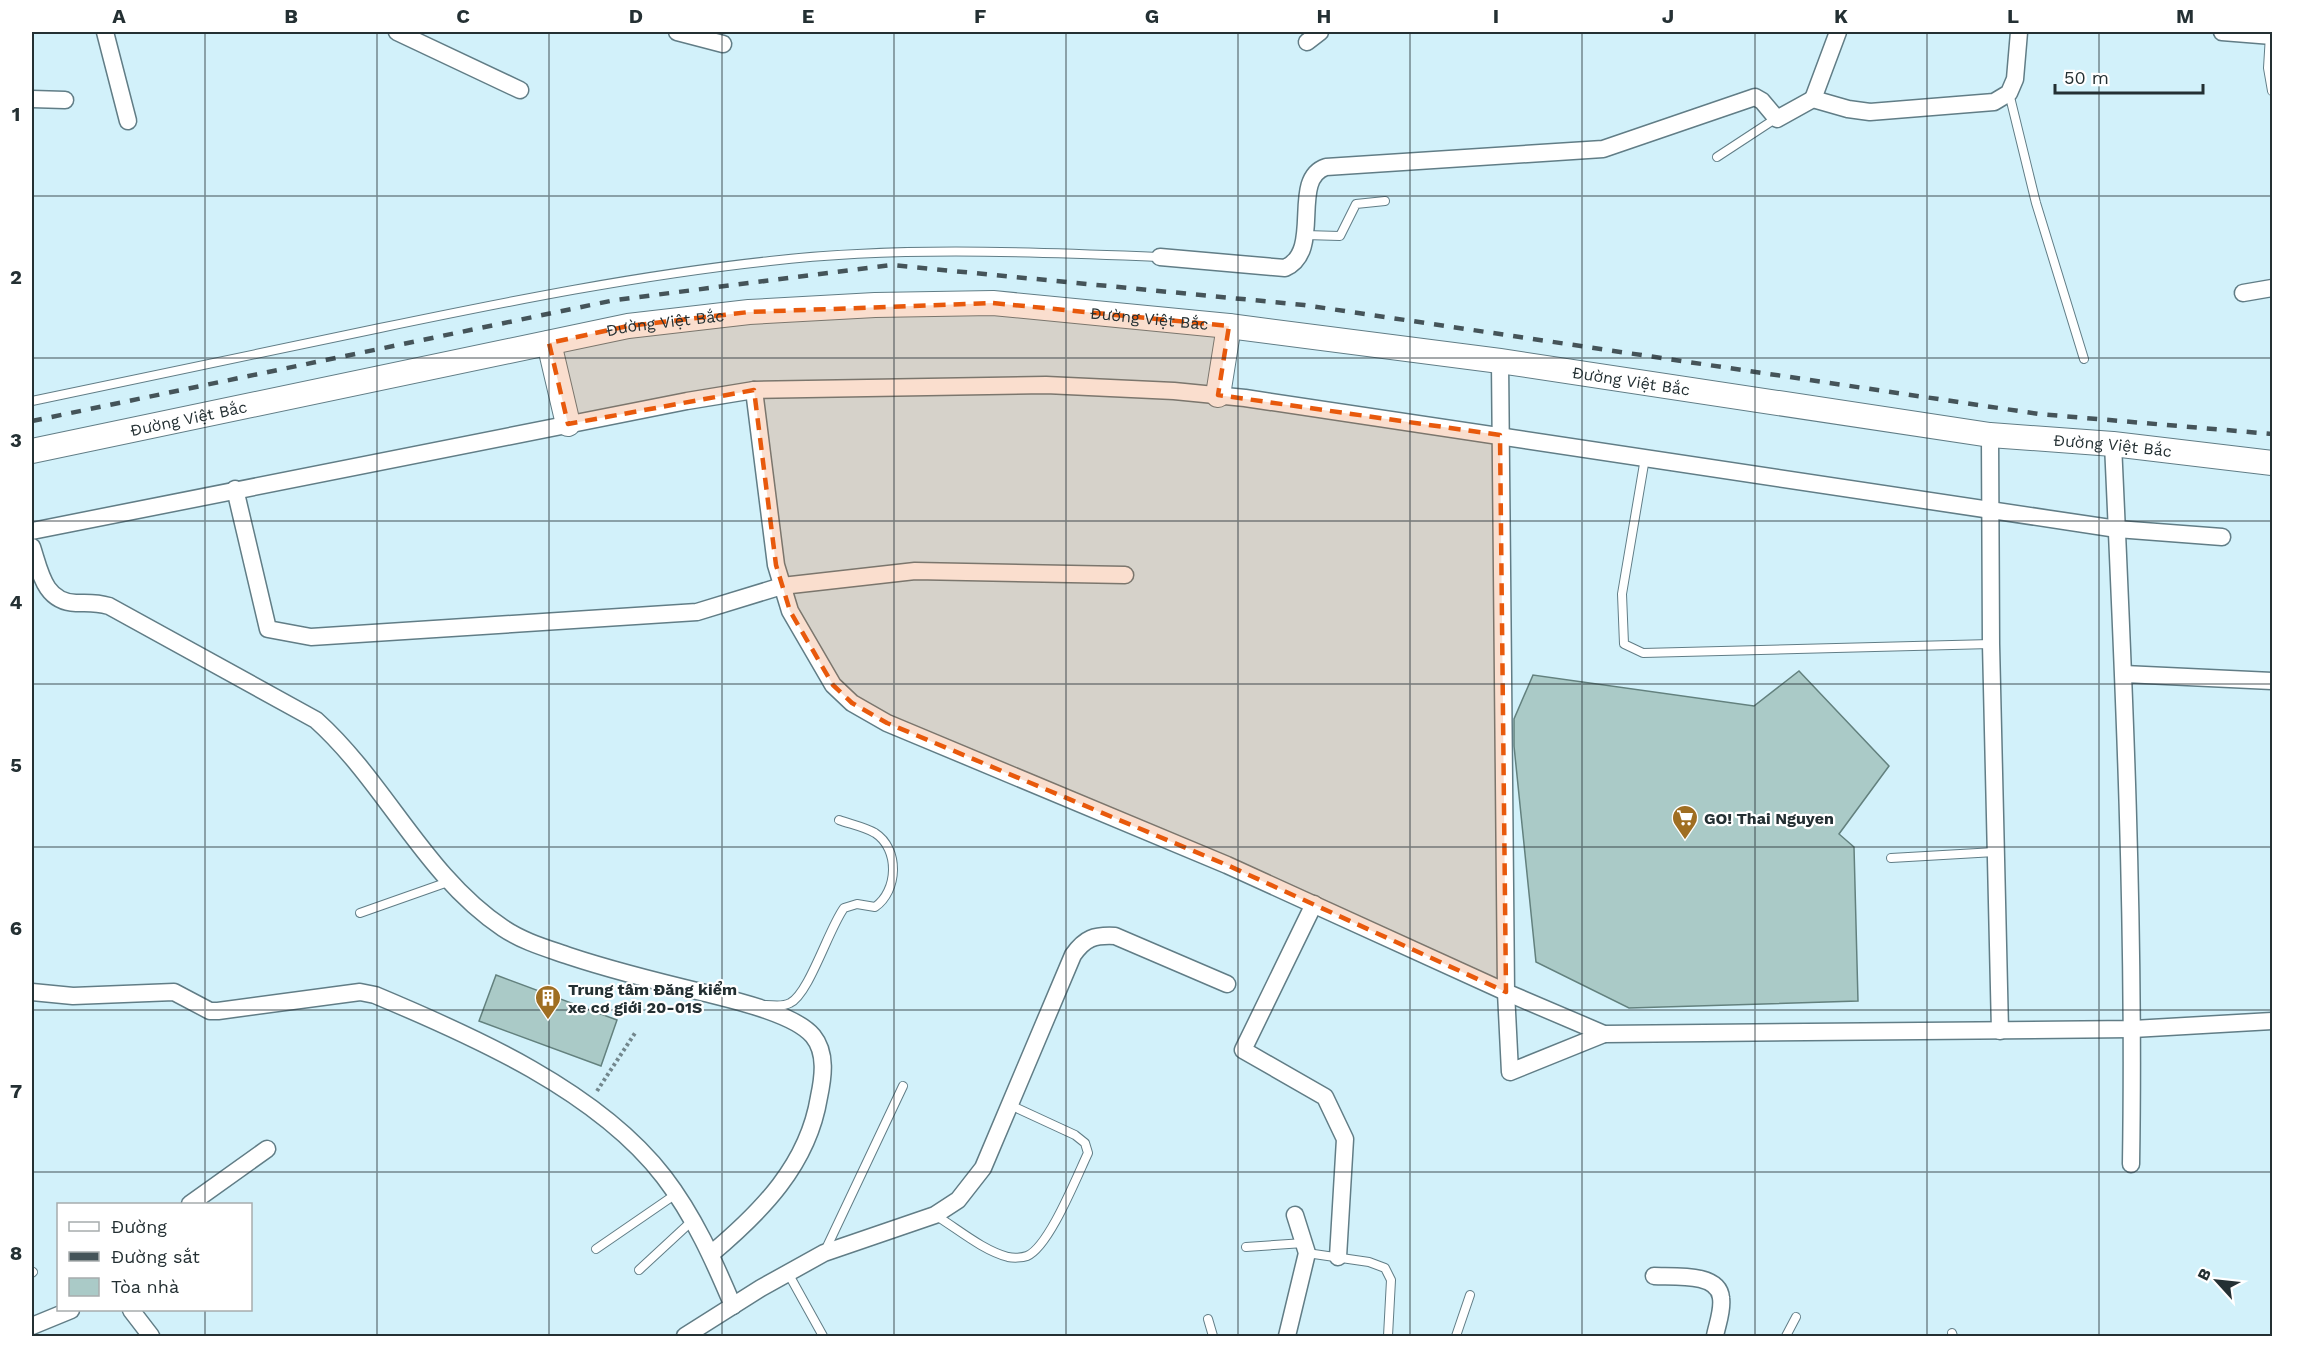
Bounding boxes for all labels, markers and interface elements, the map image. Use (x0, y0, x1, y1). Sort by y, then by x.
text: A (112, 4, 126, 28)
text: B (284, 4, 298, 28)
text: C (456, 4, 470, 28)
text: D (629, 4, 643, 28)
text: E (802, 4, 814, 28)
text: F (974, 4, 986, 28)
text: G (1145, 4, 1159, 28)
text: H (1317, 4, 1331, 28)
text: I (1493, 4, 1499, 28)
text: J (1662, 4, 1674, 28)
text: K (1834, 4, 1848, 28)
text: L (2007, 4, 2019, 28)
text: M (2176, 4, 2194, 28)
scale bar (2055, 57, 2204, 95)
text: 50 m (2064, 67, 2109, 88)
text: 1 (12, 102, 20, 126)
text: 2 (10, 265, 22, 289)
street label: Đường Việt Bắc (1089, 304, 1209, 334)
street label: Đường Việt Bắc (604, 306, 725, 340)
street label: Đường Việt Bắc (1571, 363, 1691, 400)
street label: Đường Việt Bắc (129, 397, 249, 440)
text: 3 (10, 428, 22, 452)
street label: Đường Việt Bắc (2053, 431, 2173, 461)
text: 4 (10, 590, 23, 614)
text: 5 (10, 753, 22, 777)
supermarket icon: GO! Thai Nguyen (1670, 803, 1700, 841)
place label: GO! Thai Nguyen (1704, 809, 1834, 828)
text: 6 (10, 916, 22, 940)
place label: Trung tâm Đăng kiểm xe cơ giới 20-01S (568, 980, 737, 1017)
building icon: Trung tâm Đăng kiểm xe cơ giới 20-01S (533, 983, 563, 1021)
text: 7 (10, 1079, 22, 1103)
legend (57, 1203, 252, 1311)
text: Đường (111, 1216, 167, 1237)
text: 8 (10, 1241, 22, 1265)
text: Đường sắt (111, 1246, 200, 1267)
north arrow (2187, 1251, 2247, 1311)
text: B (2193, 1265, 2215, 1284)
text: Tòa nhà (111, 1276, 179, 1297)

